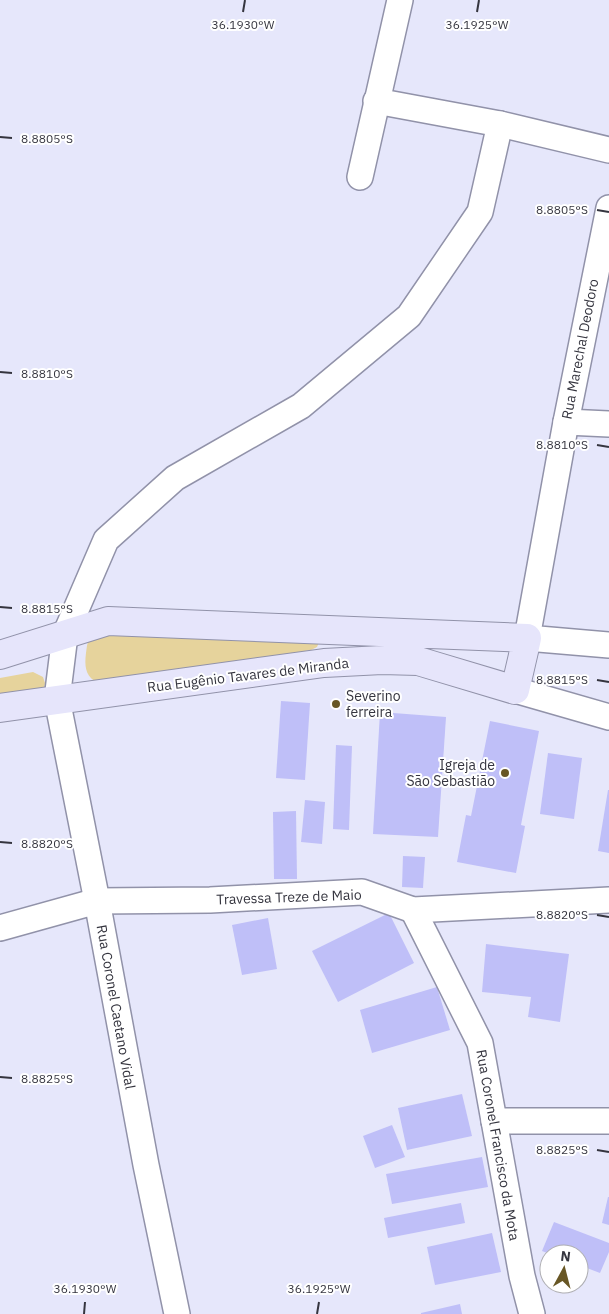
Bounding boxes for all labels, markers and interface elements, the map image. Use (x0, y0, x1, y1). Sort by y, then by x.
text: 36.1930°W (212, 17, 275, 32)
text: 36.1925°W (446, 17, 509, 32)
text: 8.8805°S (21, 131, 73, 146)
text: 8.8805°S (536, 202, 588, 217)
street label: Rua Marechal Deodoro (558, 277, 602, 421)
text: 8.8810°S (21, 366, 73, 381)
text: 8.8810°S (536, 437, 588, 452)
text: 8.8815°S (21, 601, 73, 616)
street label: Rua Eugênio Tavares de Miranda (146, 654, 350, 696)
text: 8.8815°S (536, 672, 588, 687)
place label: Severino ferreira (346, 687, 401, 721)
marker: Severino ferreira (330, 698, 342, 710)
place label: Igreja de São Sebastião (406, 756, 495, 790)
marker: Igreja de São Sebastião (499, 767, 511, 779)
text: 8.8820°S (21, 836, 73, 851)
street label: Travessa Treze de Maio (216, 885, 362, 909)
text: 8.8820°S (536, 907, 588, 922)
street label: Rua Coronel Caetano Vidal (93, 923, 139, 1091)
street label: Rua Coronel Francisco da Mota (472, 1048, 524, 1243)
text: 8.8825°S (21, 1071, 73, 1086)
text: 8.8825°S (536, 1142, 588, 1157)
north arrow (539, 1244, 589, 1294)
text: N (559, 1247, 572, 1266)
text: 36.1930°W (54, 1281, 117, 1296)
text: 36.1925°W (288, 1281, 351, 1296)

